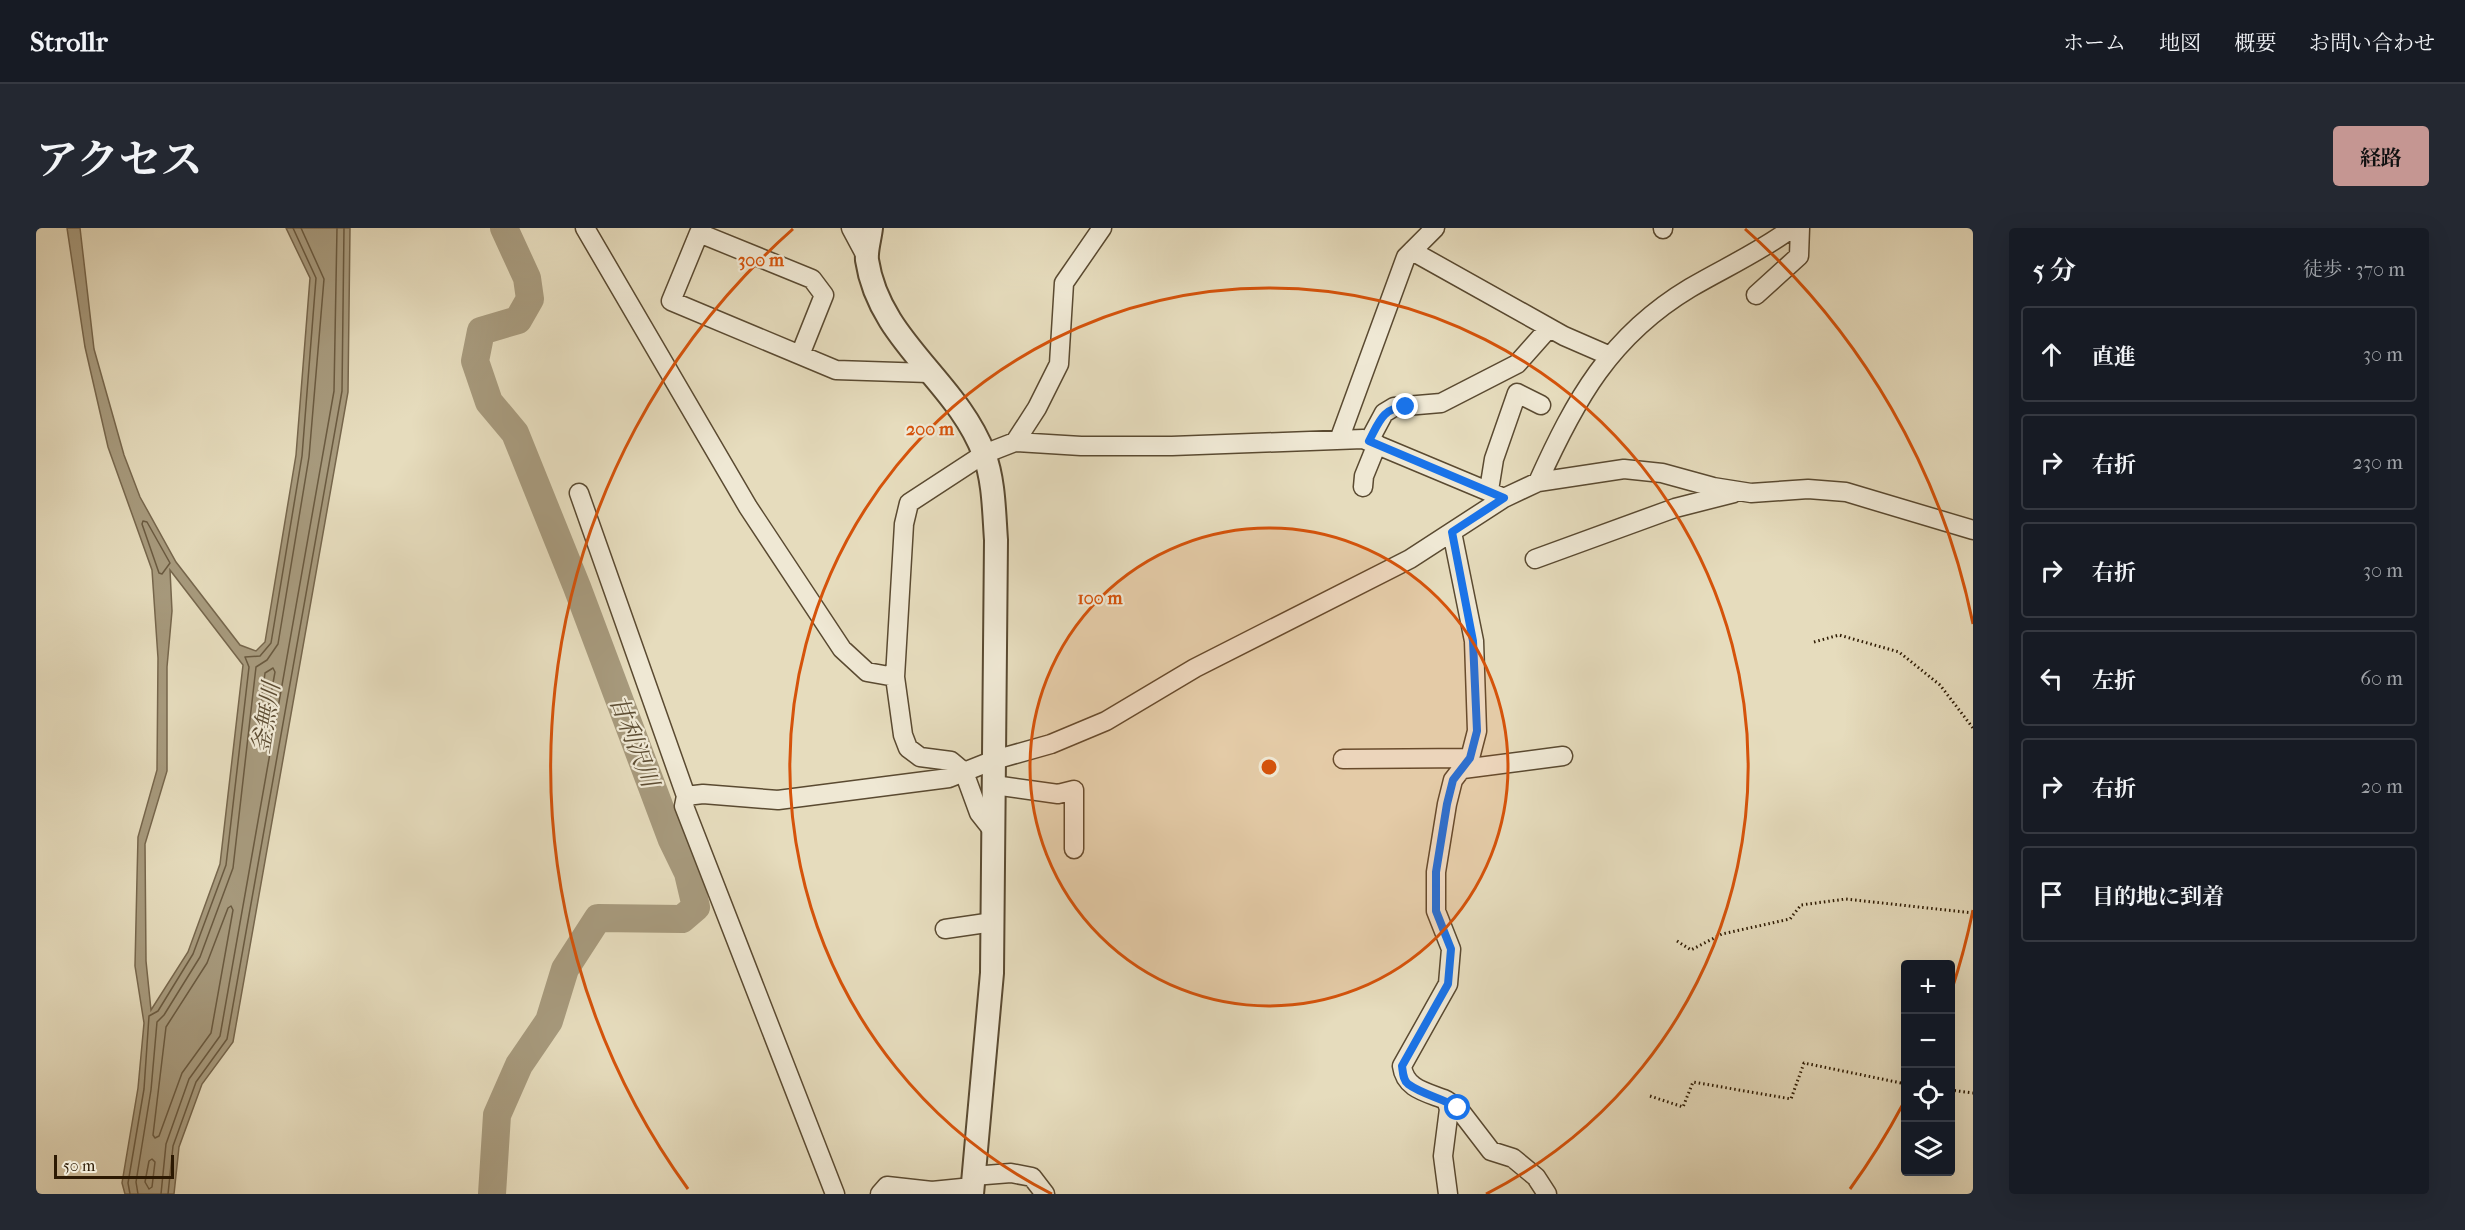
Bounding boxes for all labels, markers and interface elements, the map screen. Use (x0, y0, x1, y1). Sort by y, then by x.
text: Strollr (30, 25, 108, 58)
text: ホーム (2063, 31, 2126, 55)
text: 地図 (2159, 31, 2201, 55)
text: 概要 (2234, 31, 2276, 55)
text: お問い合わせ (2309, 31, 2435, 55)
button: 経路 (2333, 126, 2429, 186)
text: アクセス (36, 136, 203, 185)
text: 300 m (738, 250, 785, 271)
text: 5 分 (2033, 255, 2076, 286)
text: 徒歩 · 370 m (2303, 258, 2405, 281)
icon: ahead (2035, 338, 2068, 371)
text: 30 m (2363, 343, 2403, 366)
text: 直進 (2092, 344, 2136, 370)
route end (1392, 393, 1418, 419)
text: 200 m (906, 419, 955, 440)
icon: right (2035, 446, 2068, 479)
text: 230 m (2353, 451, 2403, 474)
text: 右折 (2092, 452, 2136, 478)
icon: right (2035, 554, 2068, 587)
text: 30 m (2363, 559, 2403, 582)
text: 右折 (2092, 560, 2136, 586)
text: 100 m (1077, 588, 1124, 609)
icon: left (2035, 662, 2068, 695)
text: 60 m (2360, 667, 2403, 690)
text: 左折 (2092, 668, 2136, 694)
water label: 釜無川 (247, 677, 286, 756)
water label: 甘利沢川 (604, 691, 665, 794)
centre of rings (1259, 757, 1279, 777)
icon: right (2035, 770, 2068, 803)
text: 20 m (2361, 775, 2403, 798)
text: 右折 (2092, 776, 2136, 802)
icon: arrive (2035, 878, 2068, 911)
text: 目的地に到着 (2092, 884, 2224, 910)
map controls (1901, 960, 1955, 1176)
button: + (1901, 960, 1955, 1014)
button: − (1901, 1014, 1955, 1068)
button: locate (1901, 1068, 1955, 1122)
route start (1444, 1094, 1470, 1120)
button: layers (1901, 1122, 1955, 1176)
scale bar (54, 1152, 174, 1180)
text: 50 m (63, 1156, 95, 1175)

